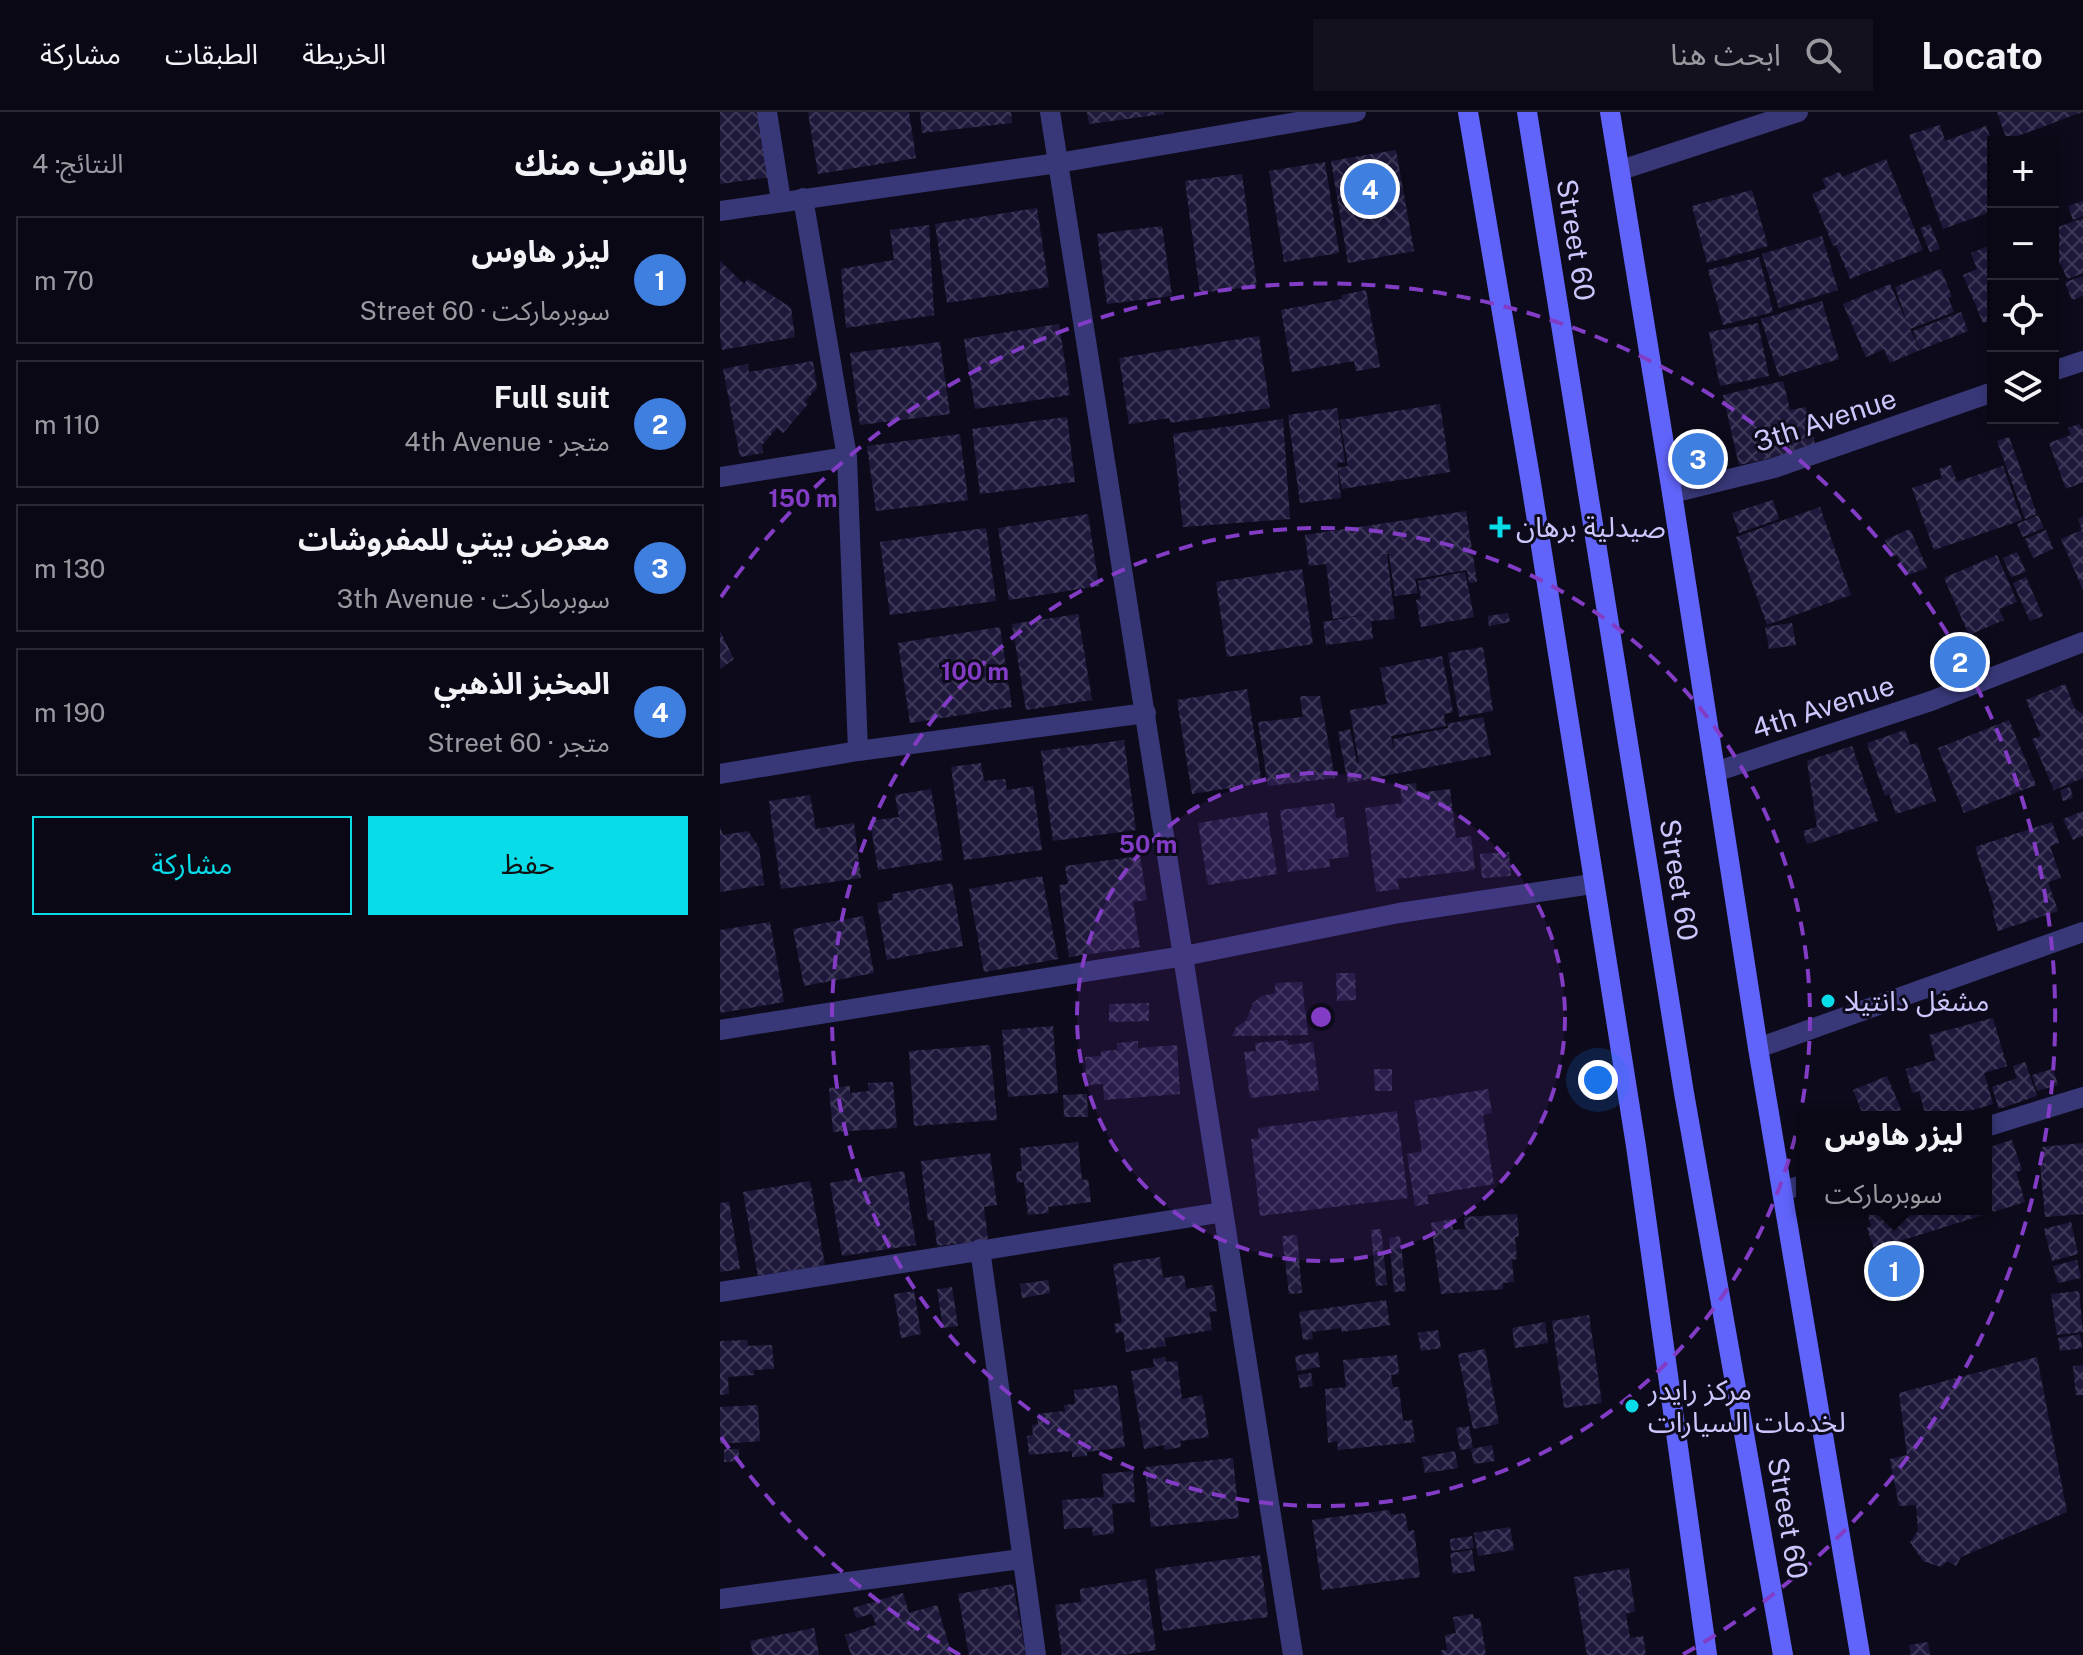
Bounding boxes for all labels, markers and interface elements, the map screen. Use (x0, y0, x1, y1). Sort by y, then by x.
search box (1313, 19, 1873, 91)
icon: search (1801, 33, 1845, 77)
text: Locato (1921, 33, 2043, 78)
text: ابحث هنا (1670, 36, 1781, 72)
text: مشاركة (40, 37, 121, 70)
text: الطبقات (165, 37, 258, 70)
text: الخريطة (302, 37, 386, 70)
map controls (1987, 136, 2059, 424)
button: + (1987, 136, 2059, 208)
text: بالقرب منك (515, 143, 688, 183)
text: النتائج: 4 (32, 148, 123, 179)
pin: 4 (1344, 159, 1396, 219)
street label: Street 60 (1551, 177, 1602, 303)
button: − (1987, 208, 2059, 280)
text: ليزر هاوس (471, 233, 610, 269)
text: 70 m (34, 265, 94, 296)
text: 1 (654, 265, 666, 296)
button: locate (1987, 280, 2059, 352)
text: سوبرماركت · Street 60 (360, 295, 610, 326)
button: layers (1987, 352, 2059, 424)
text: Full suit (494, 379, 610, 415)
street label: 3th Avenue (1750, 381, 1900, 458)
text: 110 m (34, 409, 100, 440)
text: 2 (652, 409, 668, 440)
text: متجر · 4th Avenue (404, 426, 610, 457)
pin: 3 (1672, 429, 1724, 489)
text: 150 m (769, 484, 837, 512)
place label: صيدلية برهان (1516, 510, 1666, 544)
marker: صيدلية برهان (1491, 518, 1509, 536)
text: معرض بيتي للمفروشات (298, 521, 610, 557)
text: 130 m (34, 553, 106, 584)
text: 3 (651, 553, 669, 584)
text: سوبرماركت · 3th Avenue (337, 583, 610, 614)
pin: 2 (1934, 632, 1986, 692)
text: 100 m (941, 657, 1009, 685)
text: المخبز الذهبي (434, 665, 610, 701)
street label: 4th Avenue (1748, 668, 1898, 745)
text: 190 m (34, 697, 105, 728)
text: 4 (651, 697, 669, 728)
text: متجر · Street 60 (427, 727, 610, 758)
button: مشاركة (32, 816, 352, 915)
button: حفظ (368, 816, 688, 915)
street label: Street 60 (1654, 817, 1705, 943)
text: 50 m (1119, 830, 1177, 858)
place label: مشغل دانتيلا (1844, 984, 1990, 1018)
marker: مشغل دانتيلا (1819, 992, 1837, 1010)
centre of rings (1307, 1003, 1335, 1031)
your location (1578, 1060, 1618, 1100)
popup (1796, 1111, 1992, 1215)
text: ليزر هاوس (1825, 1116, 1963, 1152)
text: سوبرماركت (1825, 1178, 1943, 1209)
pin: 1 (1868, 1241, 1920, 1301)
place label: مركز رايدر لخدمات السيارات (1647, 1373, 1846, 1439)
marker: مركز رايدر لخدمات السيارات (1623, 1397, 1641, 1415)
street label: Street 60 (1762, 1454, 1815, 1581)

